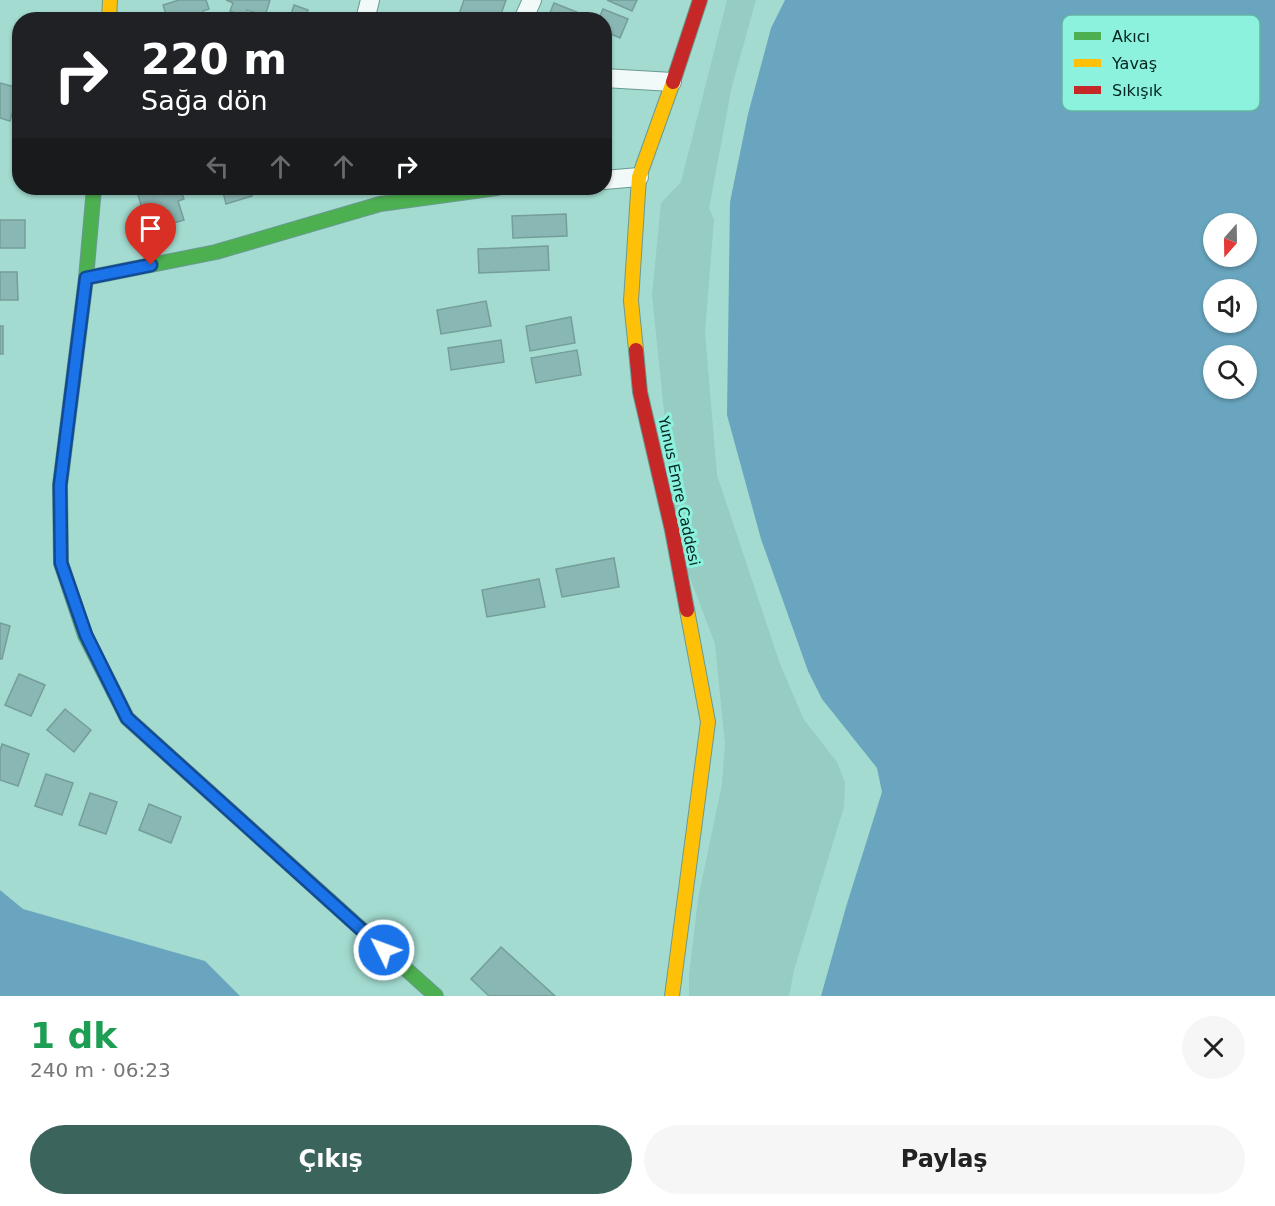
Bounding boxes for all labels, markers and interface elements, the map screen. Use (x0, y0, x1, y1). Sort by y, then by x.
legend (1062, 15, 1260, 111)
text: Akıcı (1112, 27, 1150, 46)
text: 220 m (141, 35, 287, 84)
icon: right (42, 36, 120, 114)
text: Yavaş (1111, 54, 1157, 73)
text: Sıkışık (1112, 81, 1163, 100)
text: Sağa dön (141, 85, 268, 116)
icon: left (201, 150, 234, 183)
icon: ahead (264, 150, 297, 183)
icon: ahead (327, 150, 360, 183)
icon: right (390, 150, 423, 183)
pin (125, 203, 176, 265)
icon: arrive (134, 212, 167, 245)
north arrow (1203, 213, 1257, 267)
map controls (1203, 213, 1257, 399)
button: sound (1203, 279, 1257, 333)
button: search (1203, 345, 1257, 399)
street label: Yunus Emre Caddesi (654, 414, 704, 567)
position arrow (352, 918, 416, 982)
text: 1 dk (30, 1015, 117, 1056)
button: close (1182, 1016, 1245, 1079)
text: 240 m · 06:23 (30, 1058, 171, 1082)
button: Çıkış (30, 1125, 632, 1194)
button: Paylaş (644, 1125, 1245, 1194)

